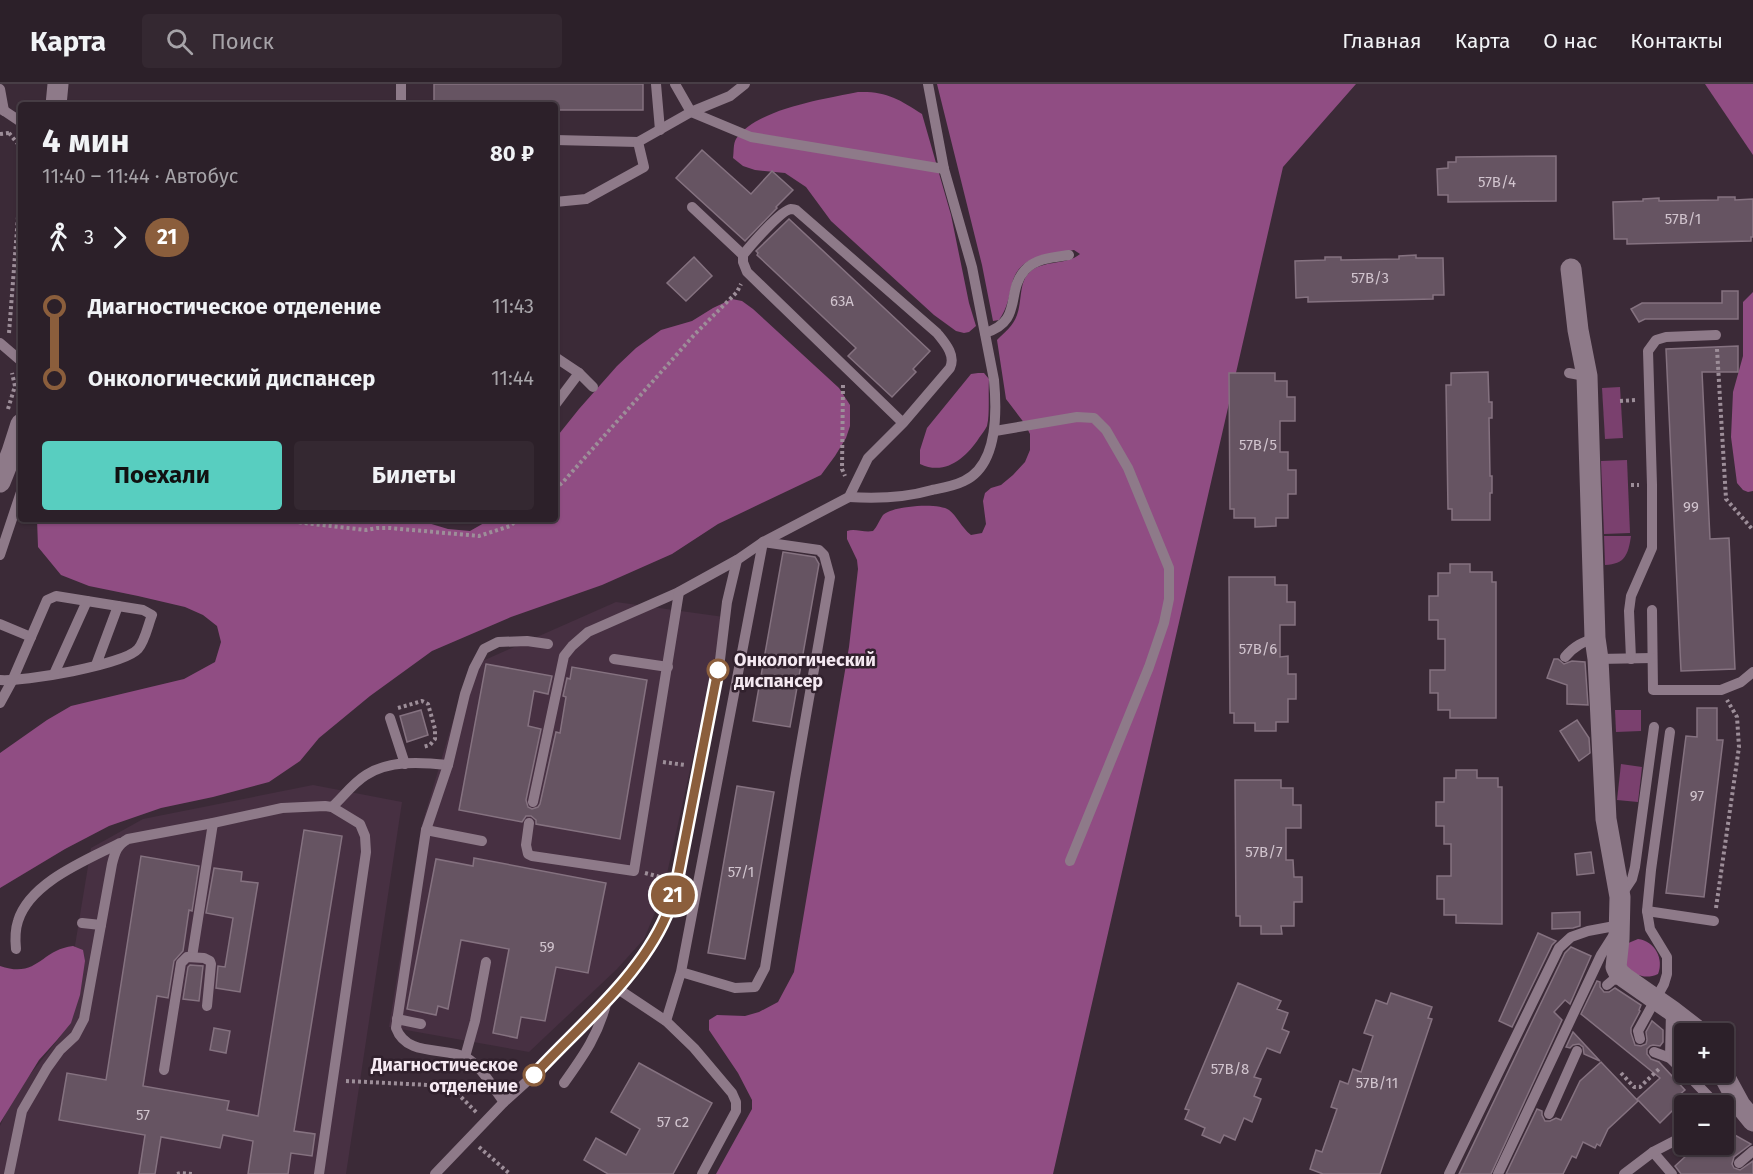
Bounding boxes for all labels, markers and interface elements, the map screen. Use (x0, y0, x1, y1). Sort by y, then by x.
search box (142, 14, 562, 68)
text: Карта (30, 25, 106, 58)
icon: search (163, 25, 196, 58)
text: Поиск (211, 28, 274, 55)
text: Главная (1342, 28, 1422, 54)
text: Карта (1455, 28, 1510, 54)
text: О нас (1543, 28, 1597, 54)
text: Контакты (1630, 28, 1723, 54)
text: 4 мин (42, 121, 129, 161)
text: 80 ₽ (490, 140, 534, 167)
text: 11:40 – 11:44 · Автобус (42, 164, 238, 188)
house number: 57В/4 (1478, 173, 1516, 191)
house number: 57В/1 (1665, 210, 1701, 228)
icon: walk (42, 221, 75, 254)
icon: forward (103, 221, 136, 254)
text: 21 (157, 224, 177, 250)
text: 3 (84, 225, 94, 249)
house number: 57В/3 (1351, 269, 1389, 287)
house number: 63А (830, 292, 854, 310)
text: Диагностическое отделение (88, 293, 381, 320)
text: 11:43 (492, 294, 534, 318)
text: Онкологический диспансер (88, 365, 375, 392)
text: 11:44 (491, 366, 534, 390)
house number: 57В/5 (1239, 436, 1277, 454)
button: Поехали (42, 441, 282, 510)
button: Билеты (294, 441, 534, 510)
house number: 99 (1683, 498, 1699, 516)
house number: 57В/6 (1239, 640, 1277, 658)
place label: Онкологический диспансер (734, 649, 876, 692)
marker: Онкологический диспансер (707, 659, 729, 681)
house number: 97 (1690, 787, 1704, 805)
house number: 57В/7 (1245, 843, 1283, 861)
house number: 57/1 (728, 863, 754, 881)
line badge: 21 (646, 876, 700, 914)
text: 21 (663, 882, 683, 908)
house number: 59 (539, 938, 555, 956)
map controls (1674, 1023, 1734, 1155)
button: + (1674, 1023, 1734, 1083)
place label: Диагностическое отделение (370, 1054, 518, 1097)
house number: 57В/8 (1211, 1060, 1249, 1078)
marker: Диагностическое отделение (523, 1064, 545, 1086)
house number: 57В/11 (1356, 1074, 1398, 1092)
button: − (1674, 1095, 1734, 1155)
house number: 57 (136, 1106, 150, 1124)
house number: 57 с2 (657, 1113, 689, 1131)

